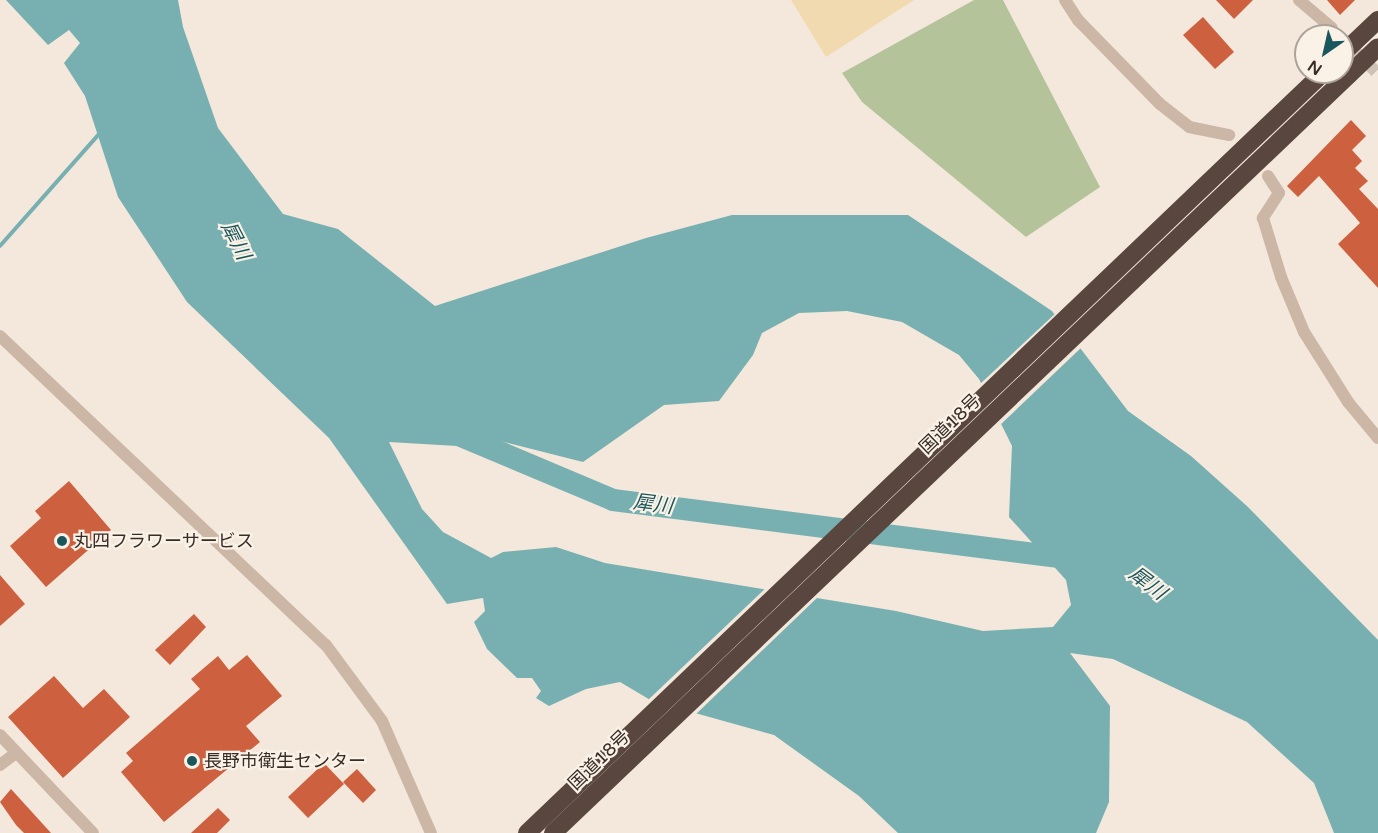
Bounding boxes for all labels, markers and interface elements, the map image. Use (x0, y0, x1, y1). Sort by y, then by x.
north arrow (1294, 24, 1354, 84)
text: N (1304, 55, 1326, 79)
water label: 犀川 (215, 218, 255, 264)
street label: 国道18号 (915, 390, 985, 458)
water label: 犀川 (632, 491, 674, 519)
place label: 丸四フラワーサービス (74, 530, 254, 552)
marker: 丸四フラワーサービス (55, 534, 69, 548)
water label: 犀川 (1124, 562, 1170, 606)
street label: 国道18号 (564, 726, 634, 794)
place label: 長野市衛生センター (204, 750, 366, 772)
marker: 長野市衛生センター (185, 754, 199, 768)

